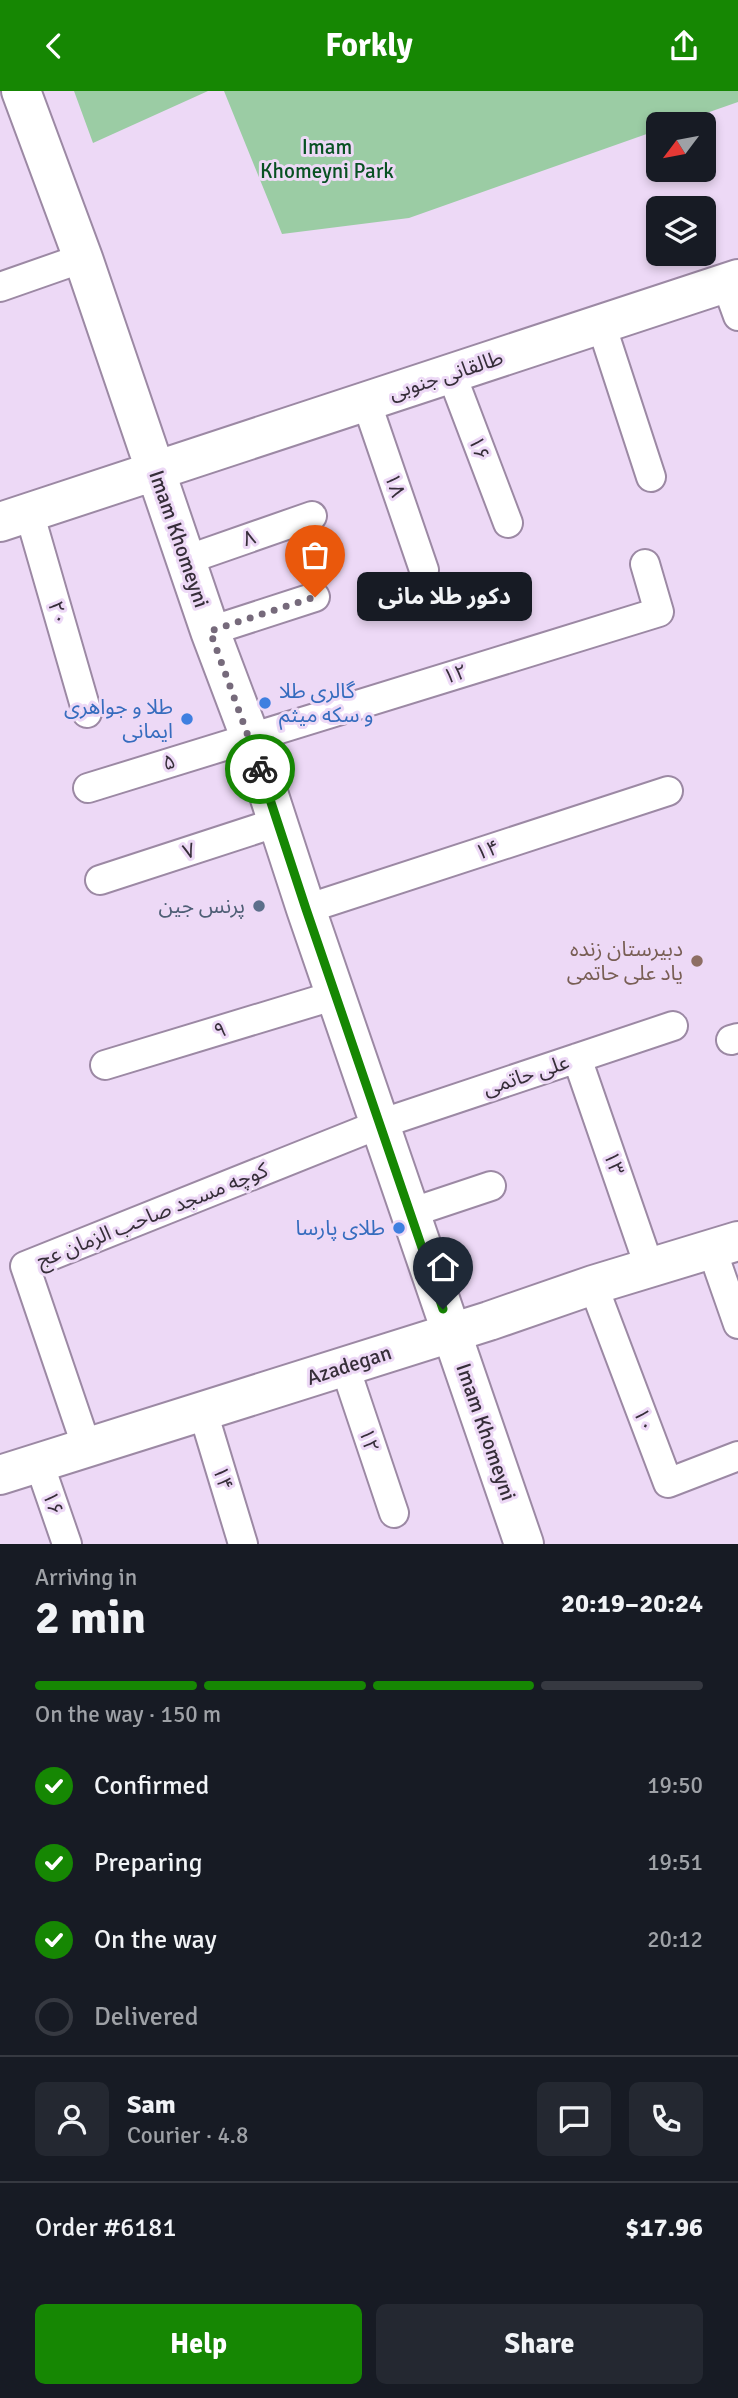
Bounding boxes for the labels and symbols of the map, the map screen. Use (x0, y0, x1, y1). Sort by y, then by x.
north arrow (646, 112, 716, 182)
park label: Imam Khomeyni Park (260, 134, 394, 184)
street label: طالقانی جنوبی (386, 344, 506, 406)
street label: ۱۶ (463, 432, 495, 464)
street label: Imam Khomeyni (143, 467, 215, 611)
street label: ۱۸ (379, 469, 411, 501)
street label: ۸ (239, 524, 259, 552)
pin (285, 525, 345, 597)
callout: دکور طلا مانی (357, 573, 532, 621)
street label: ۲۰ (42, 598, 74, 628)
street label: ۱۲ (440, 658, 470, 690)
place label: گالری طلا و سکه میثم (279, 678, 373, 730)
place label: طلا و جواهری ایمانی (64, 694, 173, 744)
marker: گالری طلا و سکه میثم (257, 695, 273, 711)
marker: طلا و جواهری ایمانی (179, 711, 195, 727)
courier (225, 734, 295, 804)
street label: ۵ (159, 748, 179, 776)
street label: ۱۴ (472, 834, 502, 866)
street label: ۷ (179, 837, 199, 865)
place label: پرنس جین (159, 893, 245, 919)
marker: پرنس جین (251, 898, 267, 914)
place label: دبیرستان زنده یاد علی حاتمی (567, 936, 683, 986)
marker: دبیرستان زنده یاد علی حاتمی (689, 953, 705, 969)
street label: ۹ (210, 1016, 230, 1044)
street label: علی حاتمی (480, 1049, 572, 1101)
street label: ۱۳ (598, 1147, 630, 1179)
street label: کوچه مسجد صاحب الزمان عج (33, 1157, 272, 1275)
place label: طلای پارسا (296, 1215, 385, 1241)
marker: طلای پارسا (391, 1220, 407, 1236)
pin (413, 1237, 473, 1309)
street label: Azadegan (303, 1339, 395, 1391)
street label: Imam Khomeyni (450, 1360, 522, 1504)
street label: ۱۰ (628, 1404, 660, 1436)
street label: ۱۲ (353, 1425, 385, 1455)
street label: ۱۴ (207, 1463, 239, 1493)
street label: ۱۶ (37, 1487, 69, 1519)

